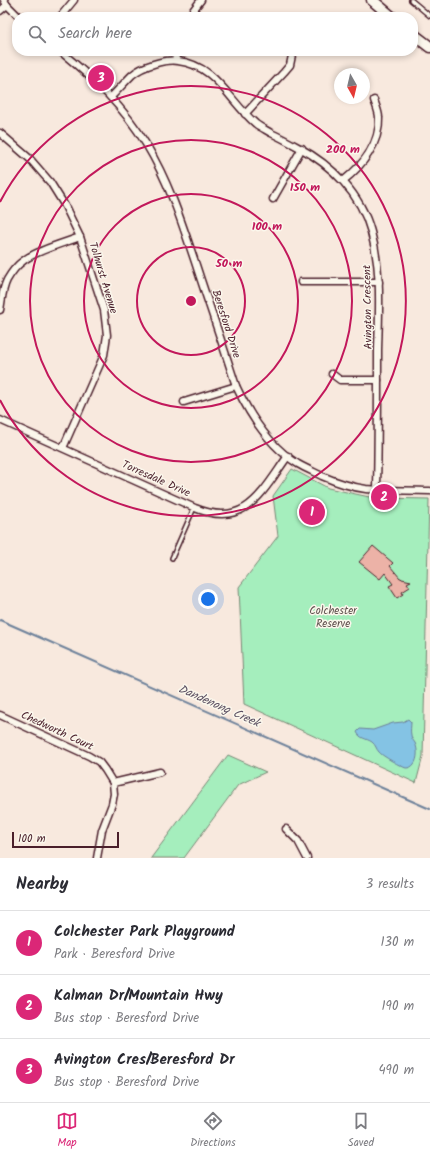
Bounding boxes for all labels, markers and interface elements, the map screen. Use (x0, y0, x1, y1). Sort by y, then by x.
search box (12, 12, 418, 56)
text: Search here (58, 22, 132, 46)
icon: search (26, 23, 48, 45)
pin: 3 (88, 63, 114, 93)
north arrow (334, 68, 370, 104)
text: 200 m (326, 140, 360, 159)
text: 150 m (290, 178, 320, 197)
text: 100 m (252, 217, 282, 236)
street label: Tolhurst Avenue (84, 240, 122, 316)
text: 50 m (215, 254, 243, 273)
street label: Avington Crescent (358, 264, 378, 349)
street label: Beresford Drive (206, 288, 246, 361)
centre of rings (184, 294, 198, 308)
street label: Torresdale Drive (119, 456, 193, 502)
pin: 2 (371, 482, 397, 512)
pin: 1 (299, 497, 325, 527)
your location (198, 589, 218, 609)
park label: Colchester Reserve (309, 602, 358, 633)
water label: Dandenong Creek (175, 680, 265, 733)
street label: Chedworth Court (18, 706, 97, 756)
scale bar (12, 830, 119, 849)
text: 100 m (18, 830, 46, 848)
text: Nearby (16, 871, 68, 898)
text: 3 results (366, 874, 414, 895)
text: Colchester Park Playground (54, 920, 235, 944)
text: 1 (27, 932, 31, 953)
text: 130 m (380, 932, 414, 953)
text: Park · Beresford Drive (54, 944, 175, 965)
text: Kalman Dr/Mountain Hwy (54, 984, 223, 1008)
text: 2 (25, 996, 33, 1017)
text: 190 m (382, 996, 414, 1017)
text: Bus stop · Beresford Drive (54, 1008, 199, 1029)
text: Avington Cres/Beresford Dr (54, 1048, 235, 1072)
text: 3 (25, 1060, 33, 1081)
text: 490 m (378, 1060, 414, 1081)
text: Bus stop · Beresford Drive (54, 1072, 199, 1093)
tab: Map (56, 1110, 78, 1152)
tab: Directions (190, 1110, 236, 1152)
tab: Saved (348, 1110, 374, 1152)

